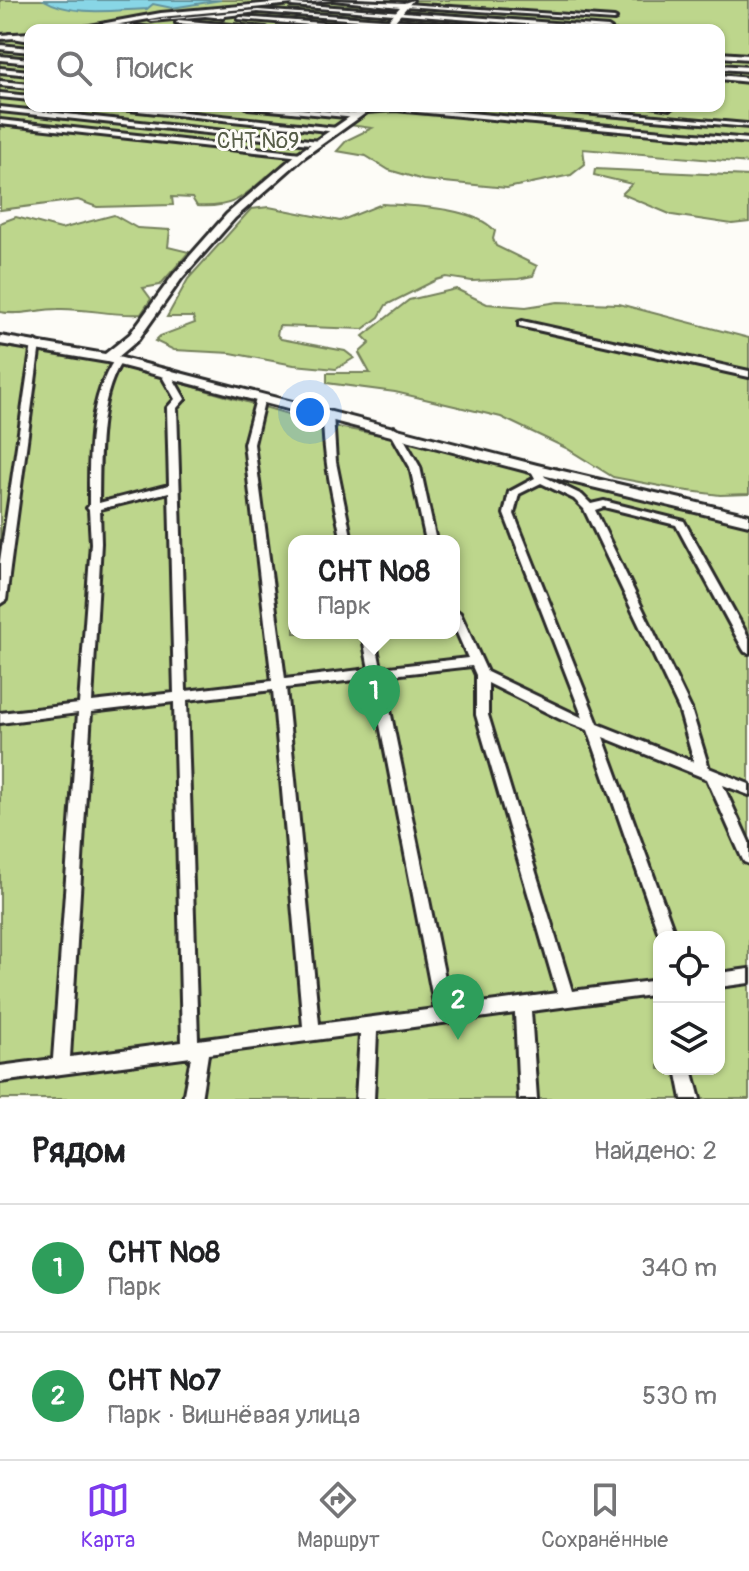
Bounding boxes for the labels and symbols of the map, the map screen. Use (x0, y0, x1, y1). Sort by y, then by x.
park label: СНТ №9 (217, 127, 299, 155)
your location (290, 392, 330, 432)
pin: 1 (348, 665, 400, 731)
pin: 2 (432, 974, 484, 1040)

